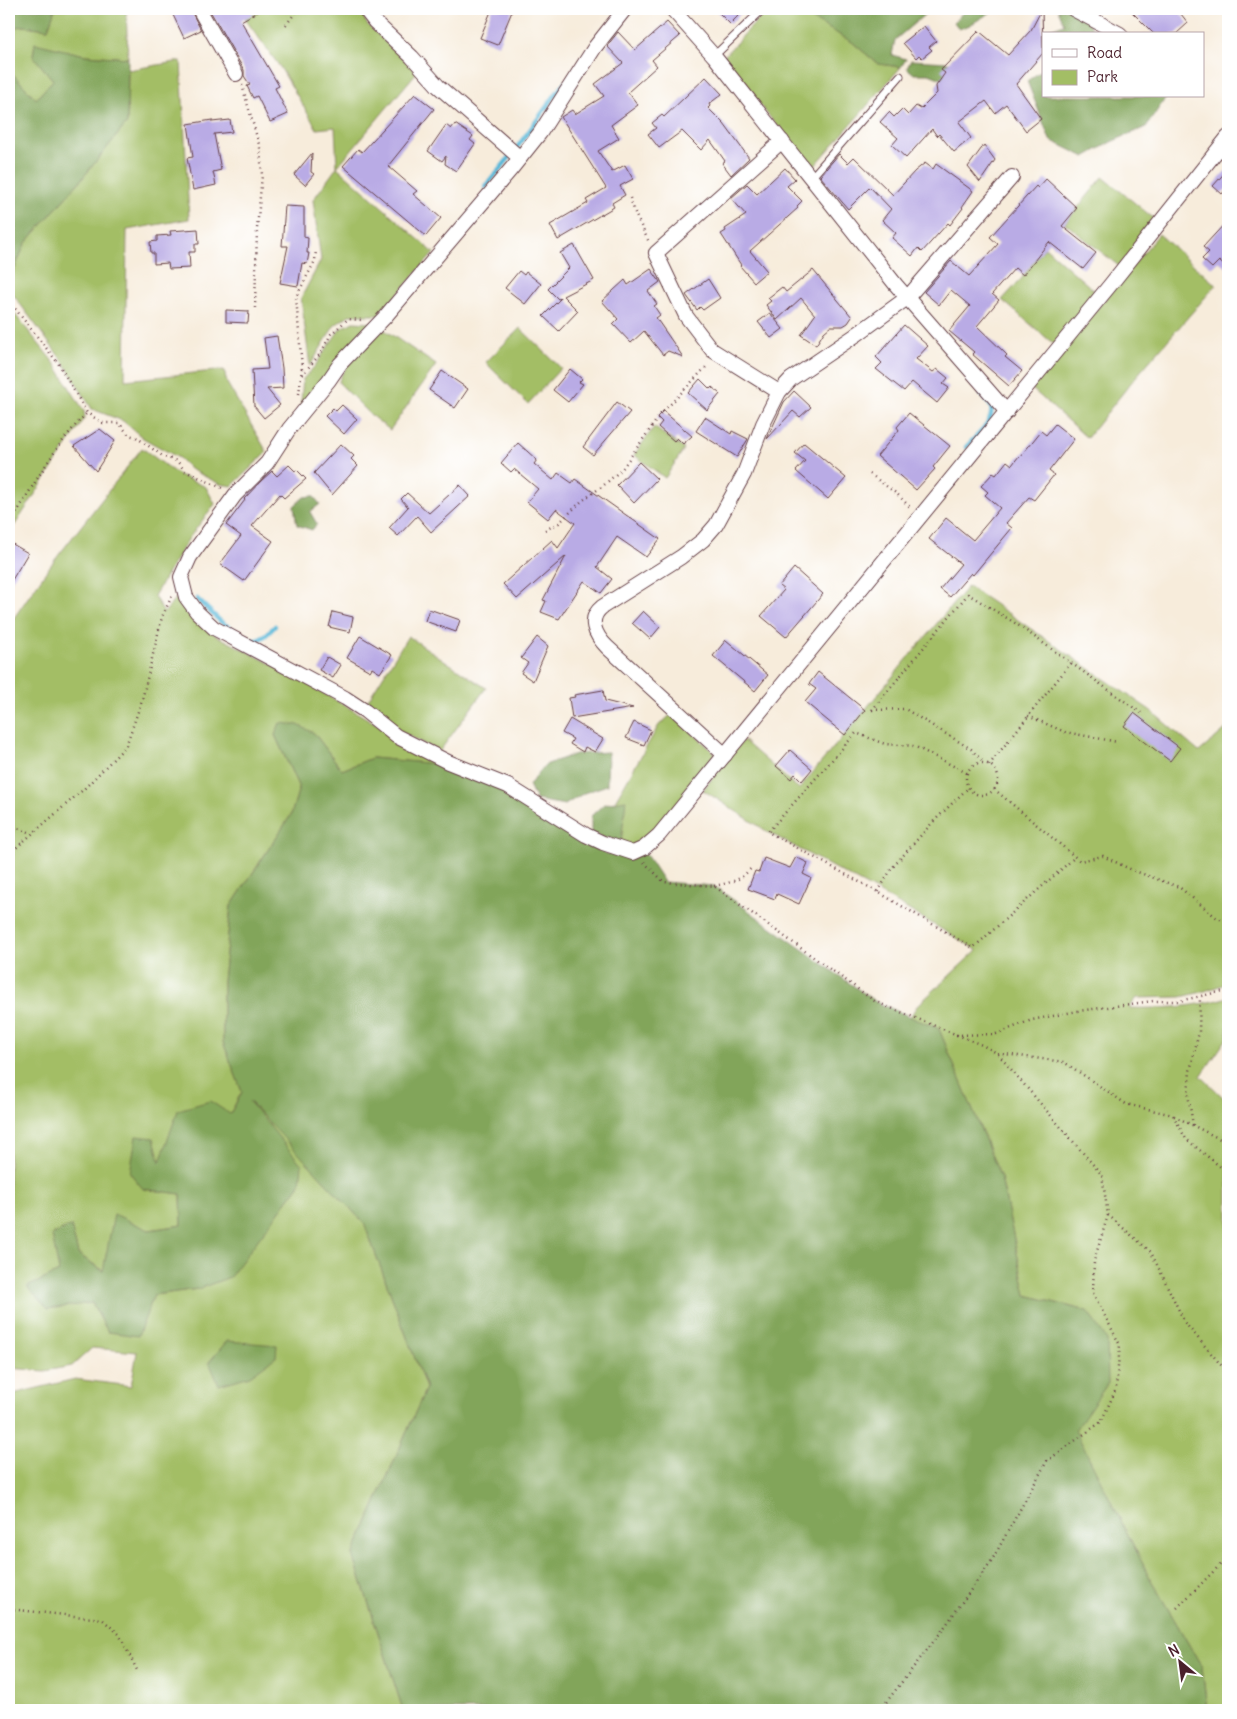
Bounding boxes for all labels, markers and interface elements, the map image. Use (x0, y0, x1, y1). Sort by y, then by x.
legend (1042, 32, 1204, 98)
text: Road (1087, 43, 1122, 62)
text: Park (1087, 67, 1118, 86)
north arrow (1154, 1636, 1204, 1686)
text: N (1165, 1640, 1182, 1661)

